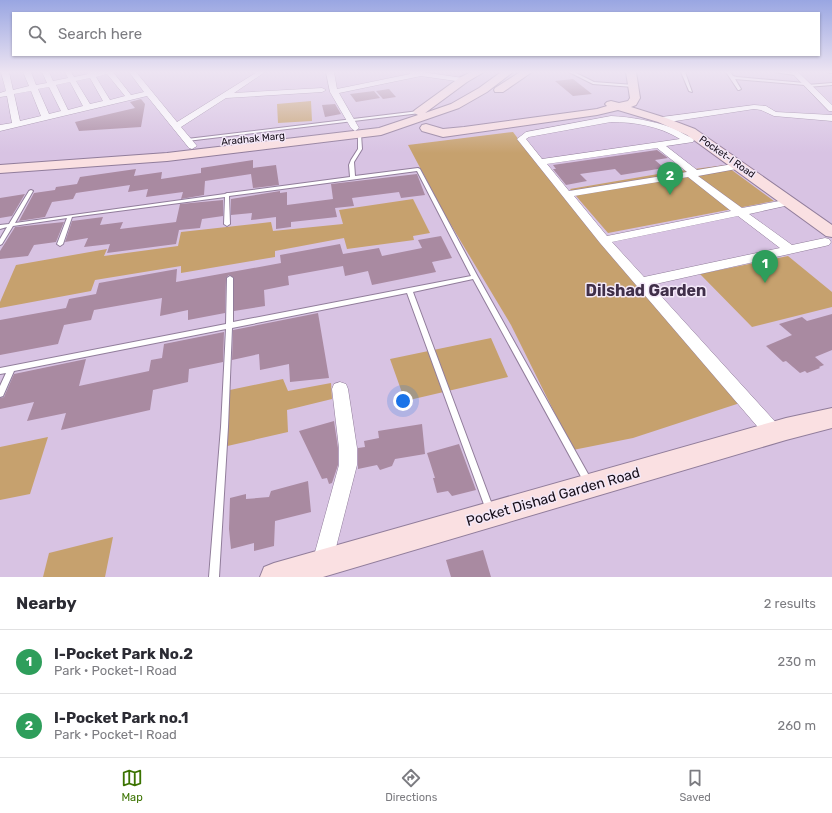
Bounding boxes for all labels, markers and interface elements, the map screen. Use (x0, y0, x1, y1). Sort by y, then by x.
search box (12, 12, 820, 56)
icon: search (26, 23, 48, 45)
text: Search here (58, 25, 142, 43)
street label: Aradhak Marg (220, 130, 286, 148)
street label: Pocket-I Road (697, 133, 757, 181)
pin: 2 (657, 162, 683, 195)
pin: 1 (752, 250, 778, 283)
district label: Dilshad Garden (586, 281, 706, 300)
your location (393, 391, 413, 411)
street label: Pocket Dishad Garden Road (464, 464, 642, 530)
text: Nearby (16, 593, 77, 613)
text: 2 results (764, 596, 816, 611)
text: I-Pocket Park No.2 (54, 645, 193, 663)
text: 1 (26, 654, 32, 669)
text: 230 m (778, 654, 816, 669)
text: Park · Pocket-I Road (54, 663, 177, 678)
text: I-Pocket Park no.1 (54, 709, 189, 727)
text: 2 (25, 718, 33, 733)
text: 260 m (778, 718, 816, 733)
text: Park · Pocket-I Road (54, 727, 177, 742)
tab: Map (121, 767, 143, 804)
tab: Directions (385, 767, 437, 804)
tab: Saved (680, 767, 711, 804)

